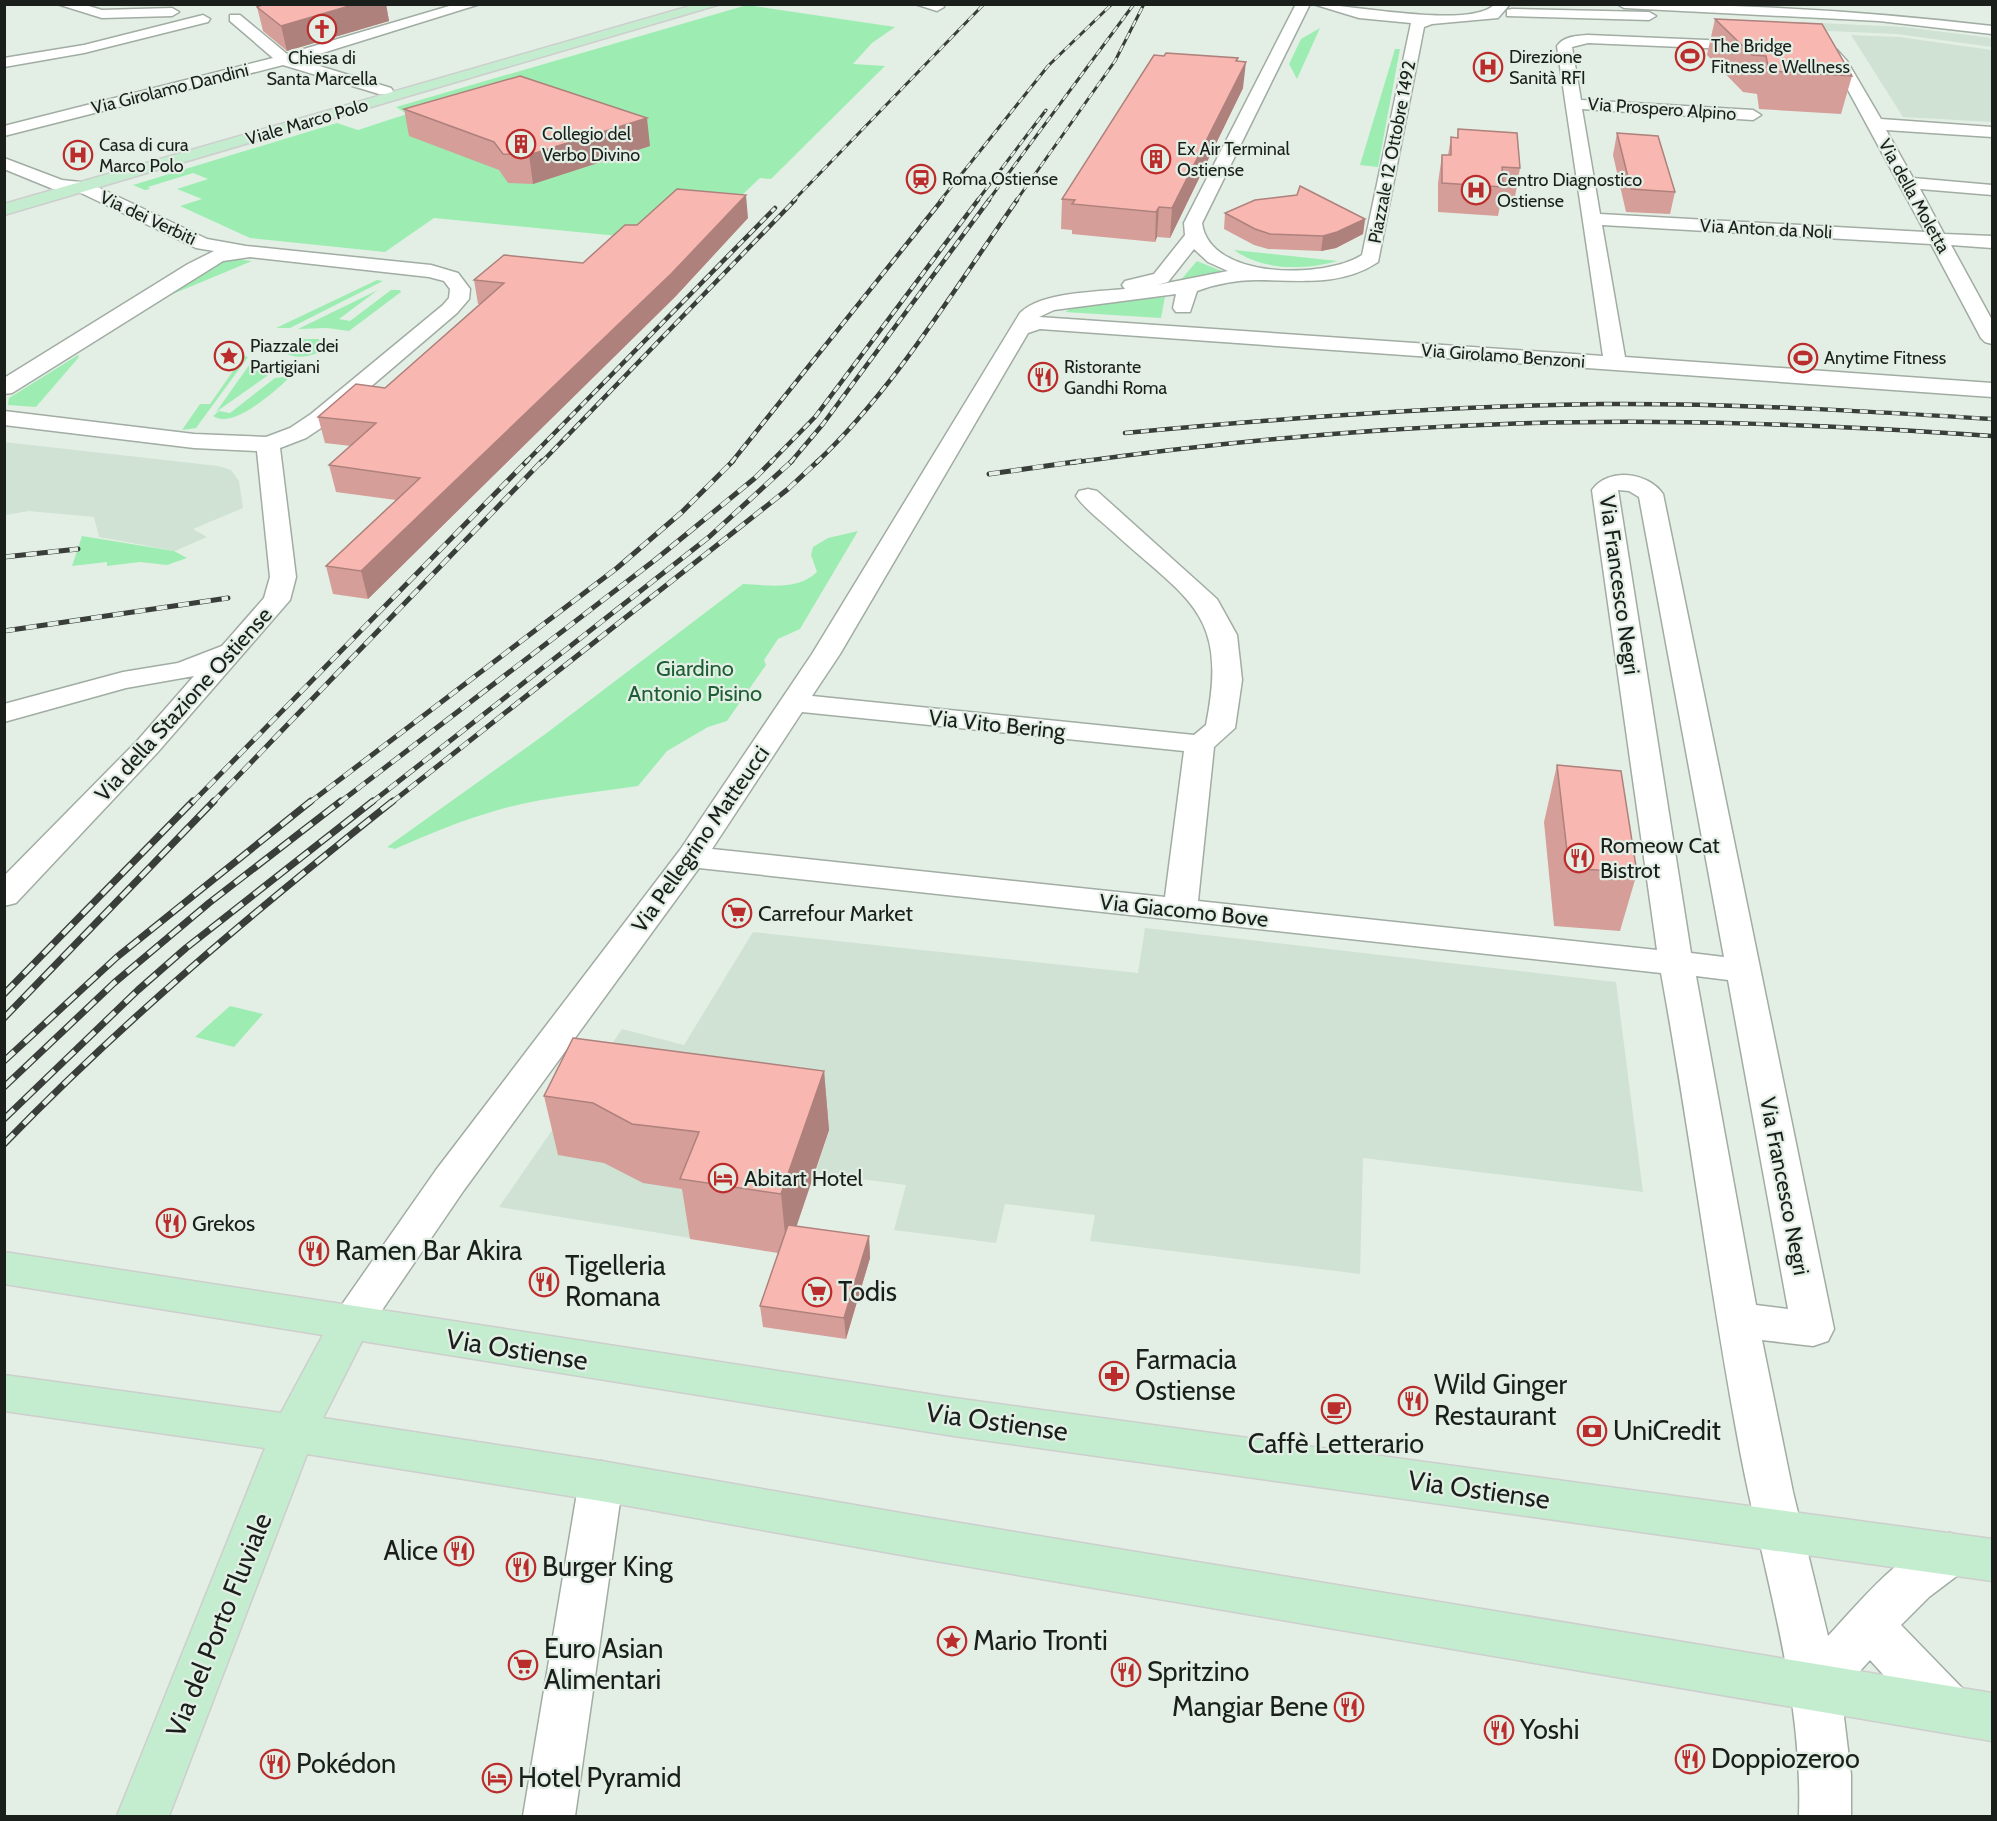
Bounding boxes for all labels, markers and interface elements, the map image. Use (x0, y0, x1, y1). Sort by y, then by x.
church icon: Chiesa di Santa Marcella (306, 13, 338, 45)
place label: The Bridge Fitness e Wellness (1711, 35, 1850, 78)
sports icon: The Bridge Fitness e Wellness (1674, 40, 1706, 72)
place label: Direzione Sanità RFI (1509, 46, 1586, 89)
place label: Chiesa di Santa Marcella (267, 47, 378, 90)
hospital icon: Direzione Sanità RFI (1472, 51, 1504, 83)
street label: Via Girolamo Dandini (89, 59, 251, 119)
street label: Piazzale 12 Ottobre 1492 (1364, 59, 1420, 245)
street label: Via Prospero Alpino (1587, 93, 1737, 125)
street label: Viale Marco Polo (243, 94, 371, 150)
place label: Collegio del Verbo Divino (542, 123, 640, 166)
building icon: Collegio del Verbo Divino (505, 128, 537, 160)
place label: Casa di cura Marco Polo (99, 134, 189, 177)
street label: Via della Moletta (1874, 135, 1955, 257)
place label: Ex Air Terminal Ostiense (1177, 138, 1291, 181)
hospital icon: Casa di cura Marco Polo (62, 139, 94, 171)
building icon: Ex Air Terminal Ostiense (1140, 143, 1172, 175)
station icon: Roma Ostiense (905, 163, 937, 195)
place label: Roma Ostiense (942, 168, 1058, 190)
place label: Centro Diagnostico Ostiense (1497, 169, 1642, 212)
hospital icon: Centro Diagnostico Ostiense (1460, 174, 1492, 206)
street label: Via dei Verbiti (96, 186, 200, 250)
street label: Via Anton da Noli (1699, 215, 1833, 243)
place label: Piazzale dei Partigiani (250, 335, 339, 378)
street label: Via Girolamo Benzoni (1420, 339, 1586, 373)
place icon: Piazzale dei Partigiani (213, 340, 245, 372)
sports icon: Anytime Fitness (1787, 342, 1819, 374)
place label: Anytime Fitness (1824, 347, 1946, 369)
place label: Ristorante Gandhi Roma (1064, 356, 1168, 399)
restaurant icon: Ristorante Gandhi Roma (1027, 361, 1059, 393)
street label: Via Francesco Negri (1594, 494, 1645, 676)
street label: Via della Stazione Ostiense (89, 602, 278, 807)
park label: Giardino Antonio Pisino (628, 655, 762, 707)
street label: Via Vito Bering (927, 704, 1068, 745)
street label: Via Pellegrino Matteucci (626, 741, 775, 938)
place label: Romeow Cat Bistrot (1600, 832, 1720, 884)
restaurant icon: Romeow Cat Bistrot (1563, 842, 1595, 874)
street label: Via Giacomo Bove (1098, 888, 1270, 933)
supermarket icon: Carrefour Market (721, 897, 753, 929)
place label: Carrefour Market (758, 900, 913, 927)
street label: Via Francesco Negri (1754, 1095, 1815, 1277)
hotel icon: Abitart Hotel (707, 1162, 739, 1194)
place label: Abitart Hotel (744, 1165, 863, 1192)
restaurant icon: Grekos (155, 1207, 187, 1239)
place label: Grekos (192, 1210, 255, 1237)
place label: Ramen Bar Akira (335, 1234, 522, 1267)
restaurant icon: Ramen Bar Akira (298, 1235, 330, 1267)
place label: Tigelleria Romana (565, 1249, 666, 1313)
restaurant icon: Tigelleria Romana (528, 1266, 560, 1298)
place label: Todis (838, 1275, 897, 1308)
supermarket icon: Todis (801, 1276, 833, 1308)
street label: Via Ostiense (444, 1322, 590, 1377)
place label: Farmacia Ostiense (1135, 1343, 1237, 1407)
pharmacy icon: Farmacia Ostiense (1098, 1360, 1130, 1392)
place label: Wild Ginger Restaurant (1434, 1368, 1567, 1432)
restaurant icon: Wild Ginger Restaurant (1397, 1385, 1429, 1417)
cafe icon: Caffè Letterario (1320, 1393, 1352, 1425)
street label: Via Ostiense (924, 1395, 1070, 1448)
place label: UniCredit (1613, 1414, 1721, 1447)
bank icon: UniCredit (1576, 1415, 1608, 1447)
place label: Caffè Letterario (1248, 1427, 1424, 1460)
street label: Via Ostiense (1406, 1463, 1552, 1516)
street label: Via del Porto Fluviale (159, 1508, 279, 1742)
place label: Alice (384, 1534, 438, 1567)
restaurant icon: Alice (443, 1535, 475, 1567)
place label: Burger King (542, 1550, 673, 1583)
restaurant icon: Burger King (505, 1551, 537, 1583)
place label: Mario Tronti (973, 1624, 1108, 1657)
place icon: Mario Tronti (936, 1625, 968, 1657)
place label: Euro Asian Alimentari (544, 1632, 663, 1696)
supermarket icon: Euro Asian Alimentari (507, 1649, 539, 1681)
place label: Spritzino (1147, 1655, 1249, 1688)
restaurant icon: Spritzino (1110, 1656, 1142, 1688)
place label: Mangiar Bene (1172, 1690, 1328, 1723)
restaurant icon: Mangiar Bene (1333, 1691, 1365, 1723)
place label: Yoshi (1519, 1713, 1579, 1746)
restaurant icon: Yoshi (1483, 1714, 1515, 1746)
place label: Doppiozeroo (1711, 1742, 1860, 1775)
restaurant icon: Doppiozeroo (1674, 1743, 1706, 1775)
place label: Pokédon (296, 1747, 396, 1780)
restaurant icon: Pokédon (259, 1748, 291, 1780)
place label: Hotel Pyramid (518, 1761, 681, 1794)
hotel icon: Hotel Pyramid (481, 1762, 513, 1794)

